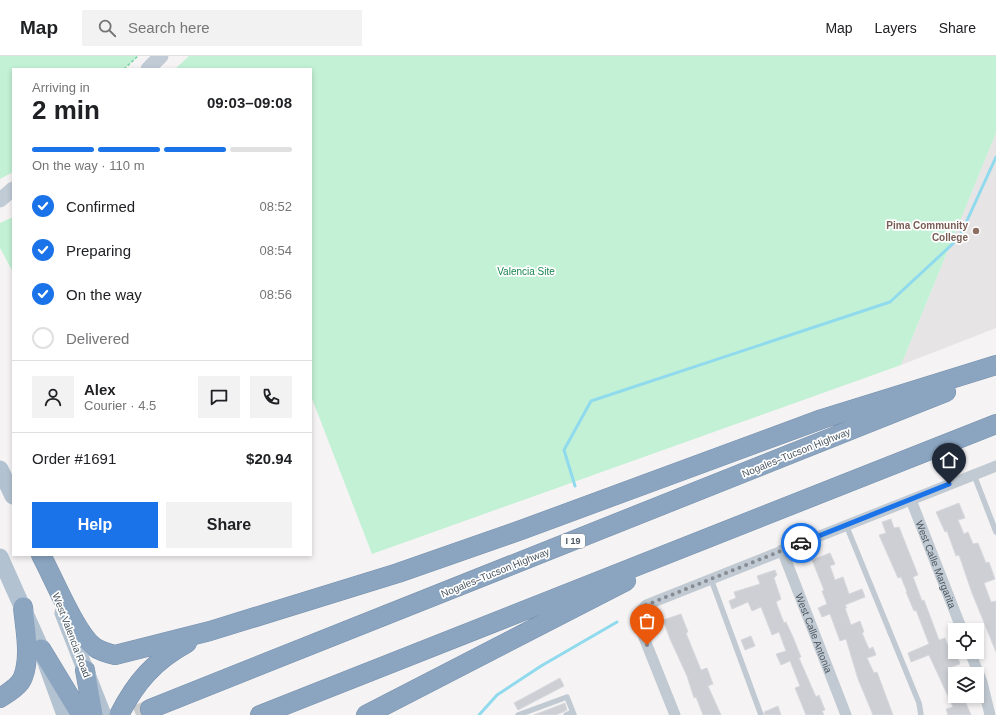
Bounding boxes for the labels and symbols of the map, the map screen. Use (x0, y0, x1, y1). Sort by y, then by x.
place label: Pima Community College (886, 220, 968, 243)
marker: Pima Community College (971, 226, 981, 236)
park label: Valencia Site (497, 266, 555, 277)
street label: Nogales–Tucson Highway (740, 426, 852, 479)
pin (932, 443, 966, 484)
street label: West Calle Margarita (914, 519, 958, 610)
courier (781, 523, 821, 563)
road number: I 19 (561, 534, 585, 548)
street label: Nogales–Tucson Highway (439, 546, 551, 599)
street label: West Valencia Road (50, 591, 93, 679)
street label: West Calle Antonia (793, 592, 834, 675)
pin (630, 604, 664, 645)

